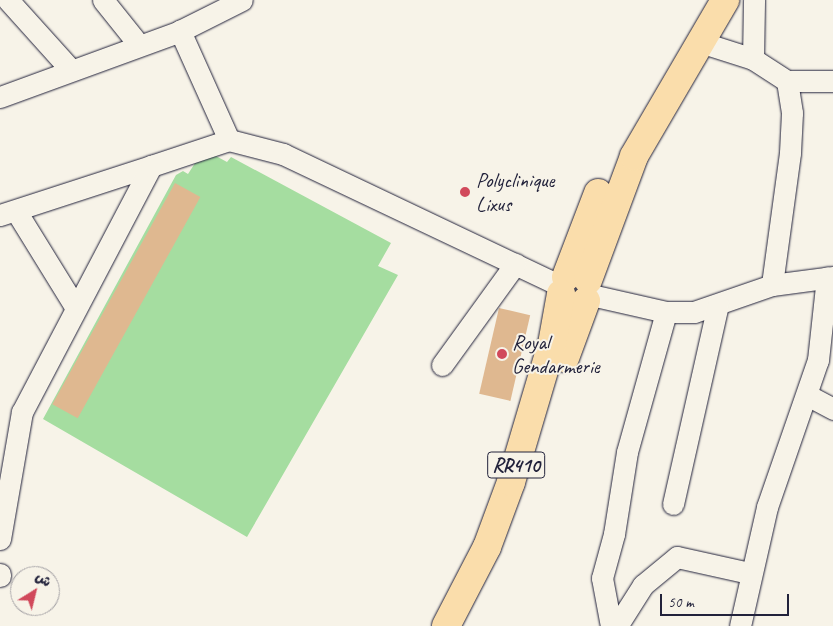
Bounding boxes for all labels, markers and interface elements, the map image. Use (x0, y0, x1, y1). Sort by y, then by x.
place label: Polyclinique Lixus (476, 167, 554, 217)
marker: Polyclinique Lixus (458, 185, 472, 199)
place label: Royal Gendarmerie (512, 329, 600, 379)
marker: Royal Gendarmerie (496, 348, 508, 360)
road number: RR410 (486, 448, 546, 482)
north arrow (10, 566, 60, 616)
text: ش (32, 568, 55, 591)
scale bar (663, 584, 792, 616)
text: 50 m (668, 593, 694, 612)

